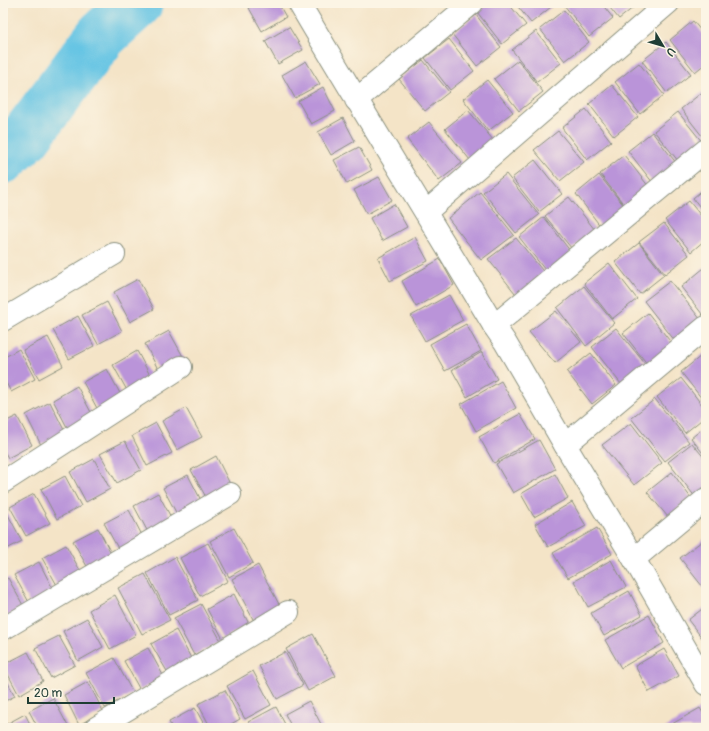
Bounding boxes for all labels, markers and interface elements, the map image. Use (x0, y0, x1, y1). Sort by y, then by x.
north arrow (643, 26, 683, 66)
text: U (663, 45, 678, 59)
scale bar (28, 679, 114, 705)
text: 20 m (34, 686, 63, 701)

